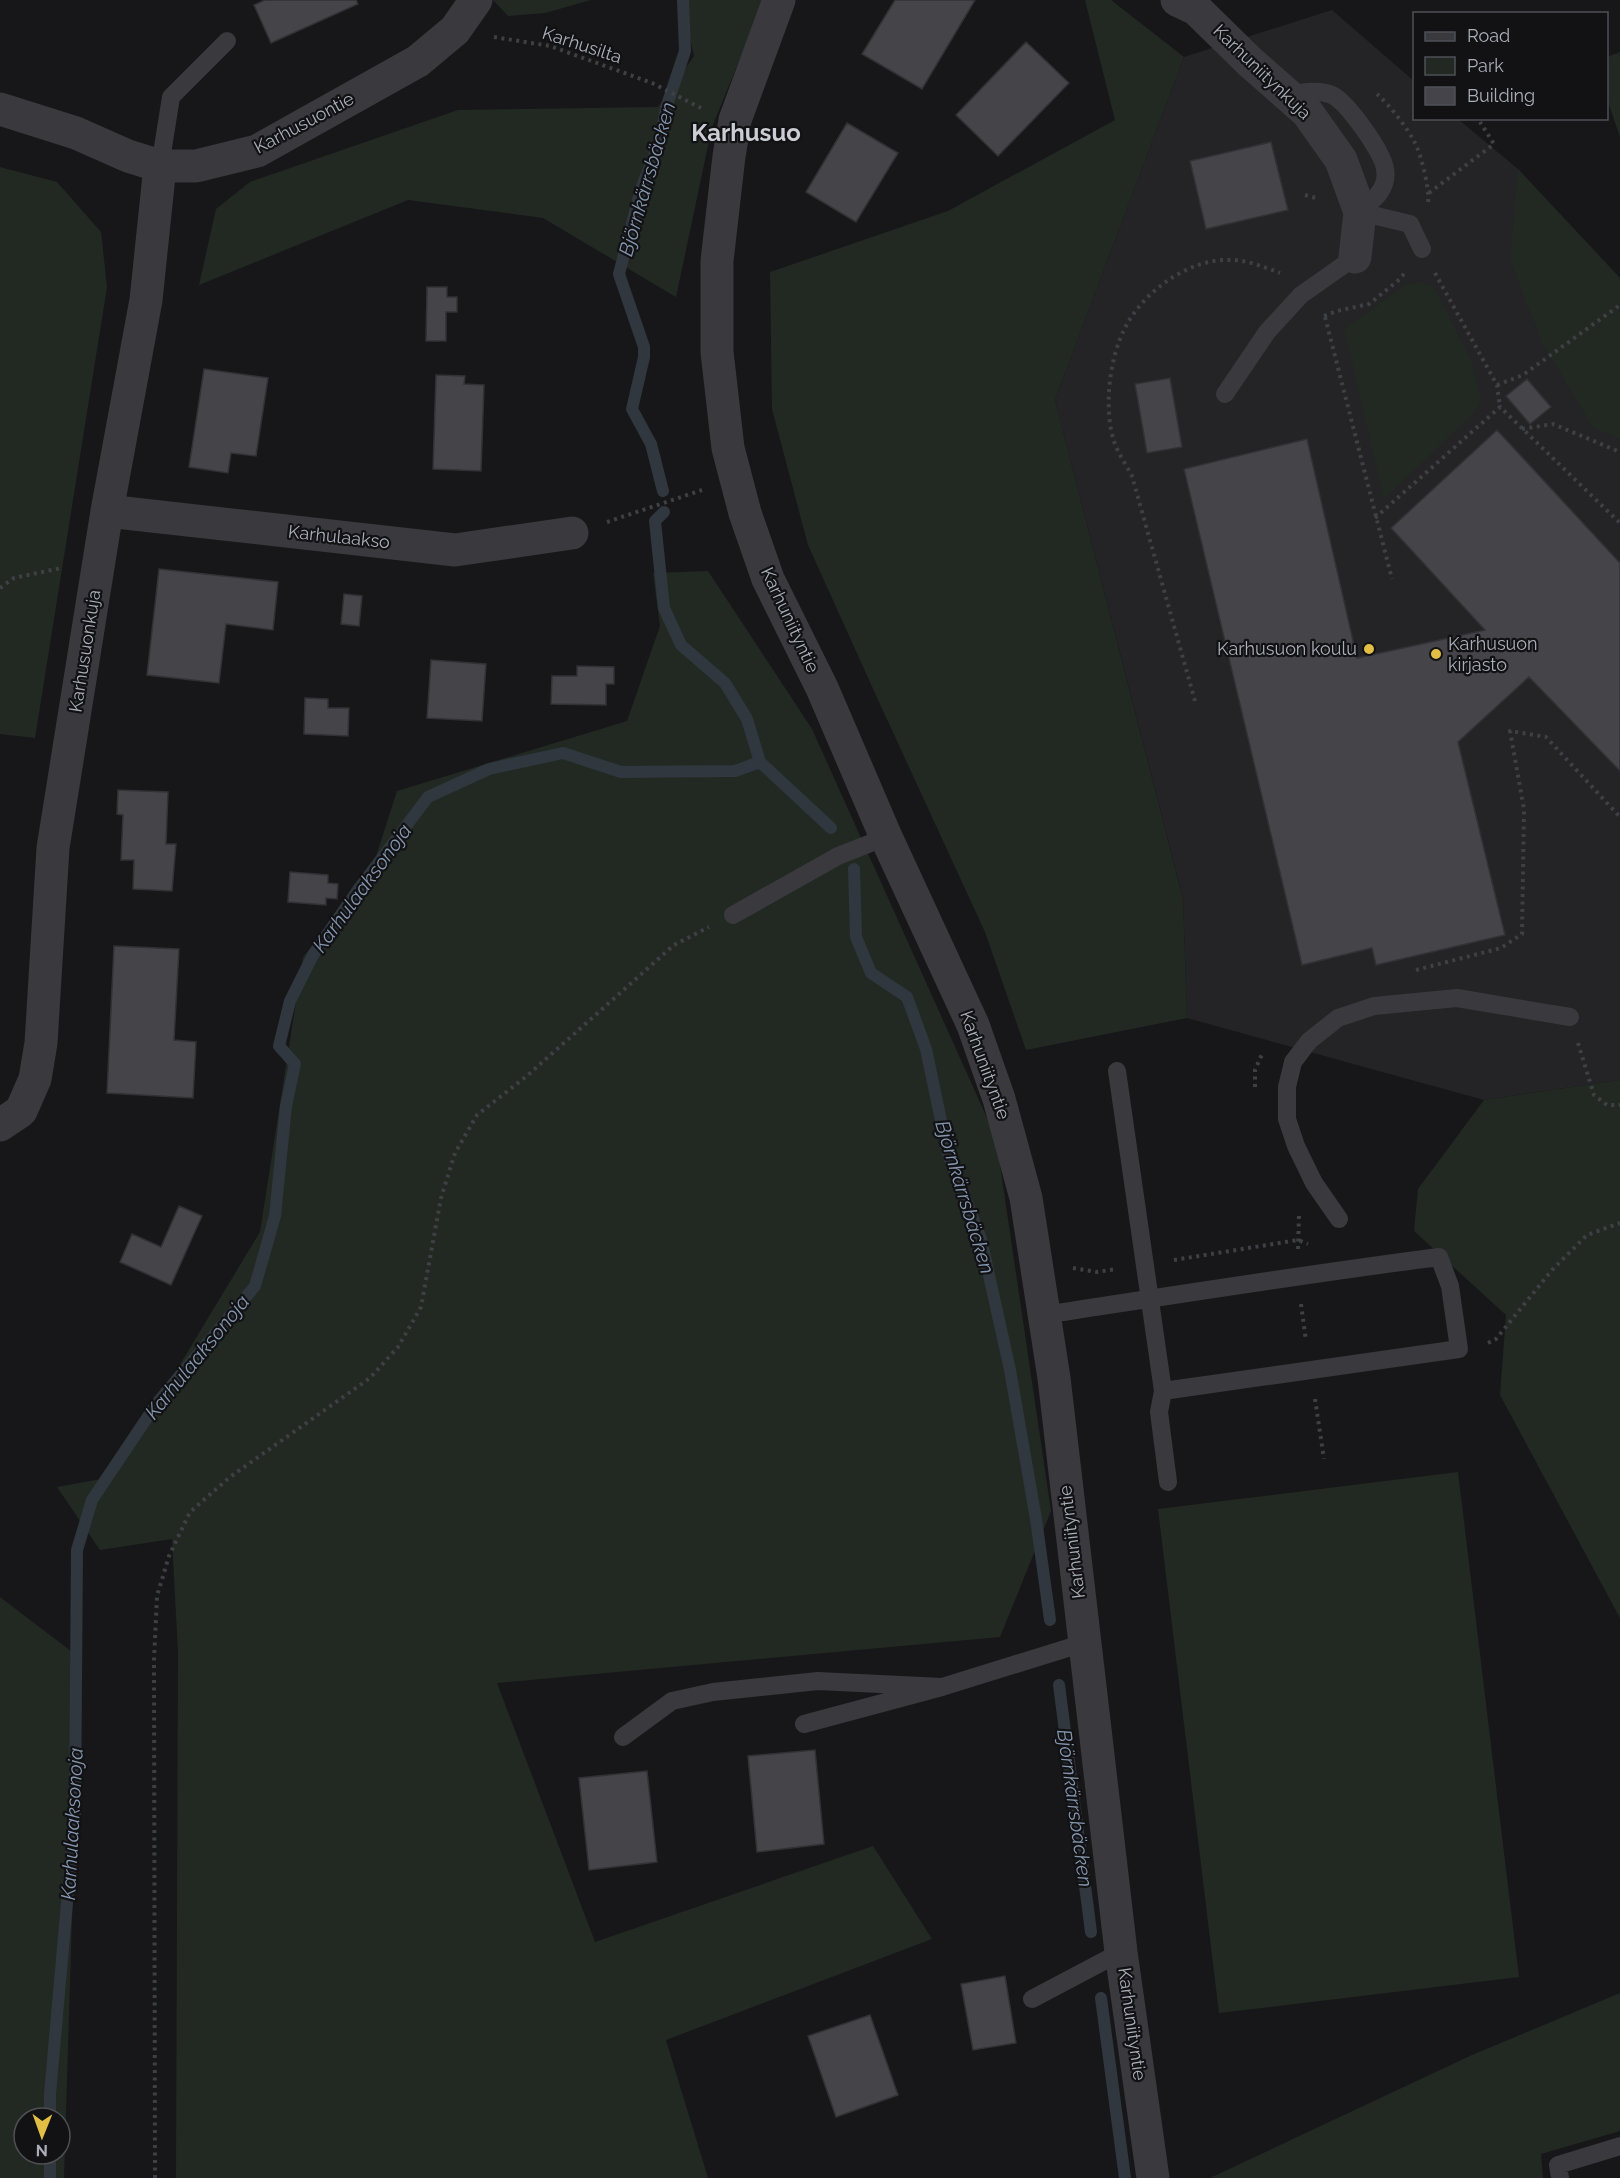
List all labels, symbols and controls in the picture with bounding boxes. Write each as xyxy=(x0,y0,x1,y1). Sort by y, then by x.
legend xyxy=(1413,12,1608,120)
street label: Karhuniitynkuja xyxy=(1209,20,1316,124)
street label: Karhusilta xyxy=(540,22,625,67)
text: Road xyxy=(1467,25,1510,46)
text: Park xyxy=(1467,55,1504,76)
text: Building xyxy=(1467,85,1535,106)
street label: Karhusuontie xyxy=(250,87,358,158)
water label: Björnkärrsbäcken xyxy=(614,99,680,259)
district label: Karhusuo xyxy=(691,118,801,147)
street label: Karhulaakso xyxy=(287,521,391,552)
street label: Karhuniityntie xyxy=(757,564,824,676)
street label: Karhusuonkuja xyxy=(64,588,105,714)
place label: Karhusuon kirjasto xyxy=(1448,633,1537,675)
place label: Karhusuon koulu xyxy=(1217,638,1357,659)
marker: Karhusuon koulu xyxy=(1362,642,1376,656)
marker: Karhusuon kirjasto xyxy=(1429,647,1443,661)
water label: Karhulaaksonoja xyxy=(307,819,417,957)
street label: Karhuniityntie xyxy=(956,1008,1015,1122)
water label: Björnkärrsbäcken xyxy=(930,1117,1000,1277)
water label: Karhulaaksonoja xyxy=(140,1290,254,1424)
street label: Karhuniityntie xyxy=(1054,1484,1089,1600)
water label: Björnkärrsbäcken xyxy=(1052,1728,1098,1888)
water label: Karhulaaksonoja xyxy=(56,1747,88,1901)
street label: Karhuniityntie xyxy=(1114,1966,1151,2082)
north arrow xyxy=(12,2106,72,2166)
text: N xyxy=(35,2141,48,2160)

